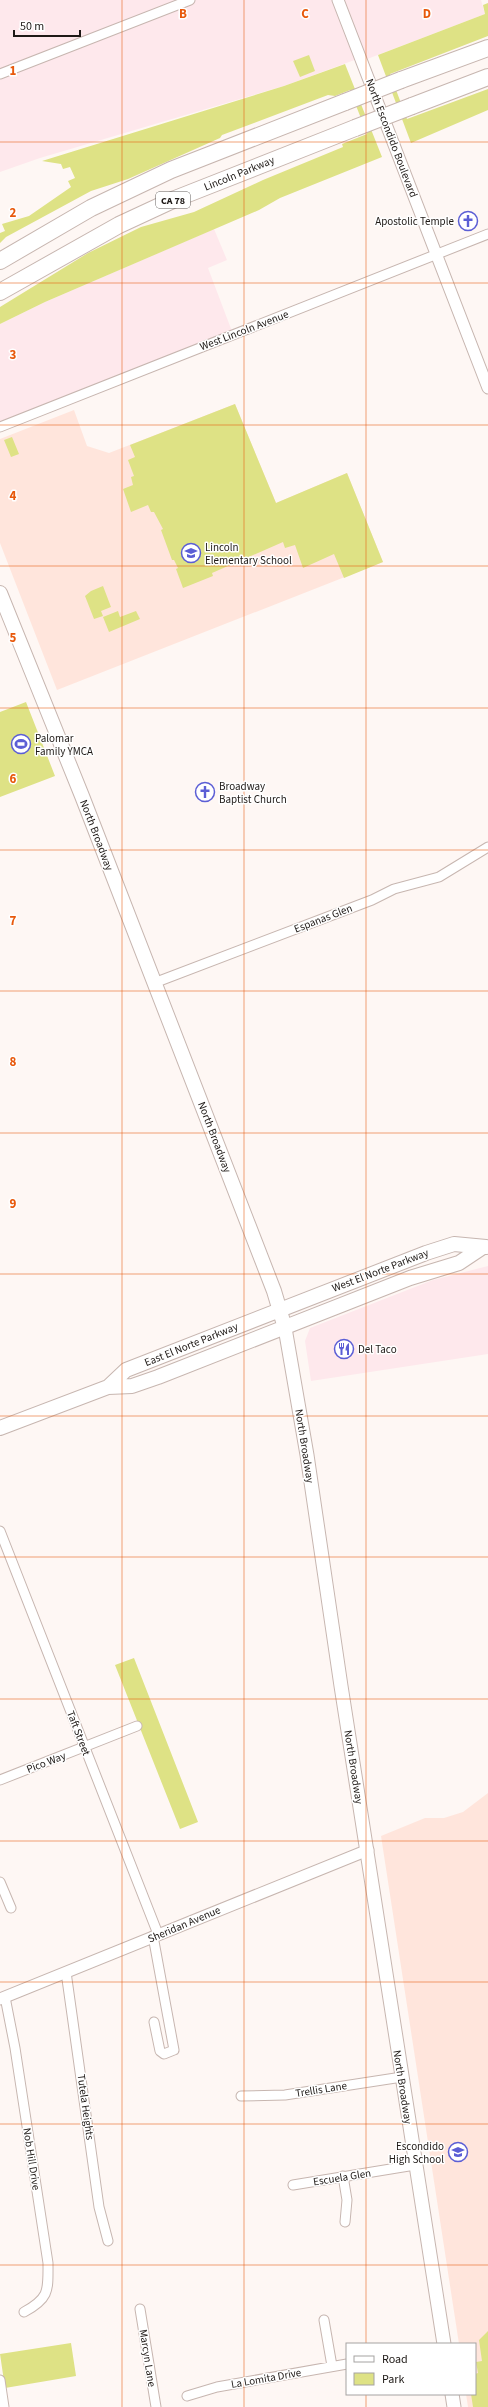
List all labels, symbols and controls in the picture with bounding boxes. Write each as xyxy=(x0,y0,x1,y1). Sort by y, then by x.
text: B xyxy=(179,5,187,23)
text: C xyxy=(301,5,309,23)
text: D xyxy=(423,5,431,23)
scale bar xyxy=(14,12,80,38)
text: 50 m xyxy=(20,18,44,35)
text: 1 xyxy=(10,62,17,80)
street label: North Escondido Boulevard xyxy=(362,77,421,200)
street label: Lincoln Parkway xyxy=(202,152,277,194)
road number: CA 78 xyxy=(156,192,190,208)
text: 2 xyxy=(10,204,17,222)
church icon: Apostolic Temple xyxy=(457,210,479,232)
place label: Apostolic Temple xyxy=(375,214,455,229)
street label: West Lincoln Avenue xyxy=(198,306,291,354)
text: 3 xyxy=(10,346,17,364)
text: 4 xyxy=(10,487,17,505)
place label: Lincoln Elementary School xyxy=(205,540,292,568)
school or university icon: Lincoln Elementary School xyxy=(180,542,202,564)
text: 5 xyxy=(10,629,17,647)
place label: Palomar Family YMCA xyxy=(35,731,93,759)
sports icon: Palomar Family YMCA xyxy=(10,733,32,755)
text: 6 xyxy=(10,770,17,788)
place label: Broadway Baptist Church xyxy=(219,779,287,807)
church icon: Broadway Baptist Church xyxy=(194,781,216,803)
street label: North Broadway xyxy=(76,798,117,873)
street label: Espanas Glen xyxy=(292,900,355,936)
text: 7 xyxy=(10,912,17,930)
text: 8 xyxy=(10,1053,17,1071)
street label: North Broadway xyxy=(194,1100,235,1175)
text: 9 xyxy=(10,1195,17,1213)
street label: West El Norte Parkway xyxy=(330,1245,431,1296)
street label: East El Norte Parkway xyxy=(142,1319,240,1370)
restaurant icon: Del Taco xyxy=(333,1338,355,1360)
place label: Del Taco xyxy=(358,1342,397,1357)
street label: North Broadway xyxy=(291,1408,318,1484)
street label: Taft Street xyxy=(63,1709,94,1758)
street label: North Broadway xyxy=(340,1729,367,1805)
street label: Pico Way xyxy=(24,1748,68,1777)
street label: Sheridan Avenue xyxy=(146,1902,223,1947)
street label: North Broadway xyxy=(389,2049,416,2125)
street label: Tutela Heights xyxy=(73,2073,98,2141)
street label: Trellis Lane xyxy=(294,2078,348,2101)
street label: Nob Hill Drive xyxy=(19,2127,44,2192)
place label: Escondido High School xyxy=(389,2139,444,2167)
school or university icon: Escondido High School xyxy=(447,2141,469,2163)
street label: Escuela Glen xyxy=(312,2166,372,2189)
street label: Marcyn Lane xyxy=(136,2328,160,2388)
legend xyxy=(346,2343,476,2395)
text: Road xyxy=(382,2351,408,2368)
street label: La Lomita Drive xyxy=(230,2365,303,2392)
text: Park xyxy=(382,2371,404,2388)

